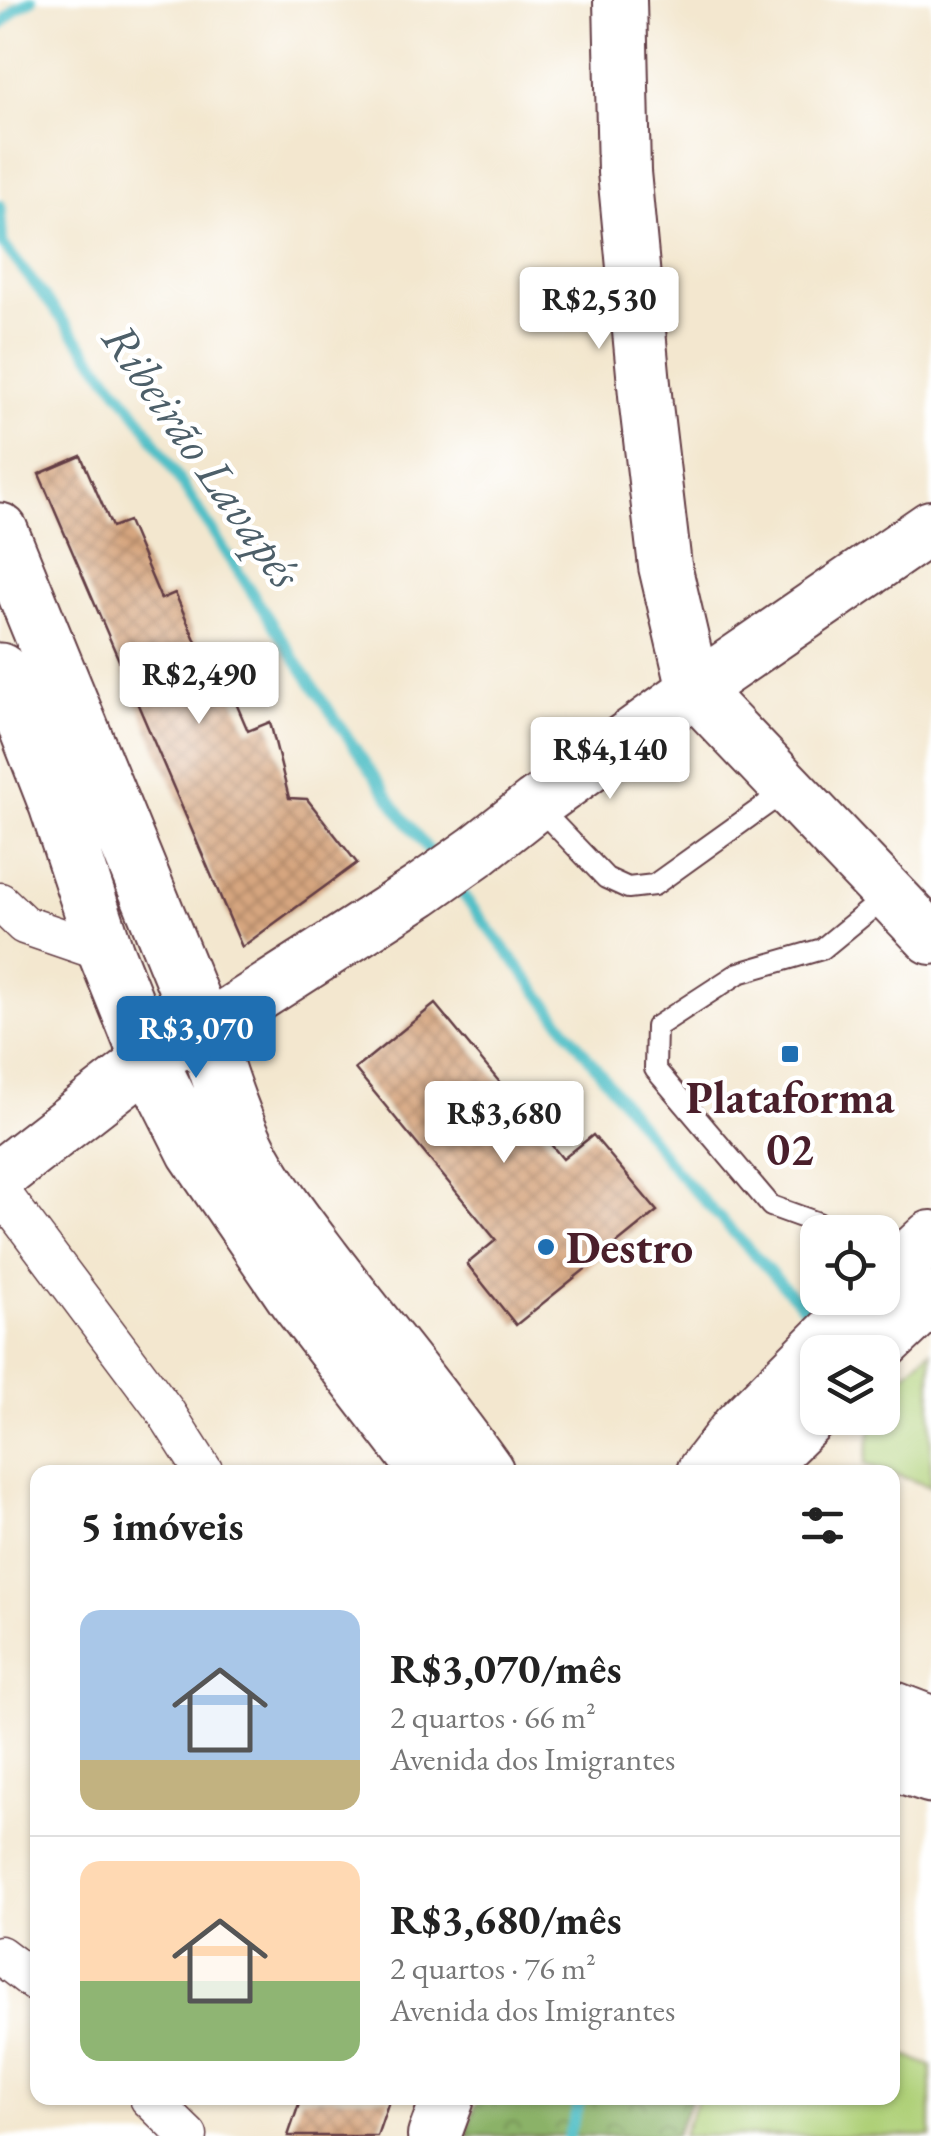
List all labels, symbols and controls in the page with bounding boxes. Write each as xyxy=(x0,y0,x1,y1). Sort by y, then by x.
pin: R$2,530 xyxy=(507,267,691,352)
text: R$2,530 xyxy=(542,278,656,320)
water label: Ribeirão Lavapés xyxy=(89,310,318,600)
pin: R$2,490 xyxy=(107,642,291,727)
text: R$2,490 xyxy=(142,653,256,695)
pin: R$4,140 xyxy=(518,717,702,802)
text: R$4,140 xyxy=(553,728,667,770)
pin: R$3,070 xyxy=(104,996,288,1081)
text: R$3,070 xyxy=(139,1007,253,1049)
marker: Plataforma 02 xyxy=(779,1043,801,1065)
place label: Plataforma 02 xyxy=(686,1068,895,1178)
pin: R$3,680 xyxy=(412,1081,596,1166)
text: R$3,680 xyxy=(447,1092,561,1134)
map controls xyxy=(800,1215,900,1435)
button: locate xyxy=(800,1215,900,1315)
place label: Destro xyxy=(566,1218,693,1276)
marker: Destro xyxy=(535,1236,557,1258)
button: layers xyxy=(800,1335,900,1435)
text: 5 imóveis xyxy=(80,1498,244,1553)
icon: filters xyxy=(795,1498,850,1553)
text: R$3,070/mês xyxy=(390,1641,622,1696)
icon: home xyxy=(160,1650,280,1770)
text: 2 quartos · 66 m² xyxy=(390,1696,596,1738)
text: Avenida dos Imigrantes xyxy=(390,1738,675,1780)
text: R$3,680/mês xyxy=(390,1892,622,1947)
icon: home xyxy=(160,1901,280,2021)
text: 2 quartos · 76 m² xyxy=(390,1947,596,1989)
text: Avenida dos Imigrantes xyxy=(390,1989,675,2031)

